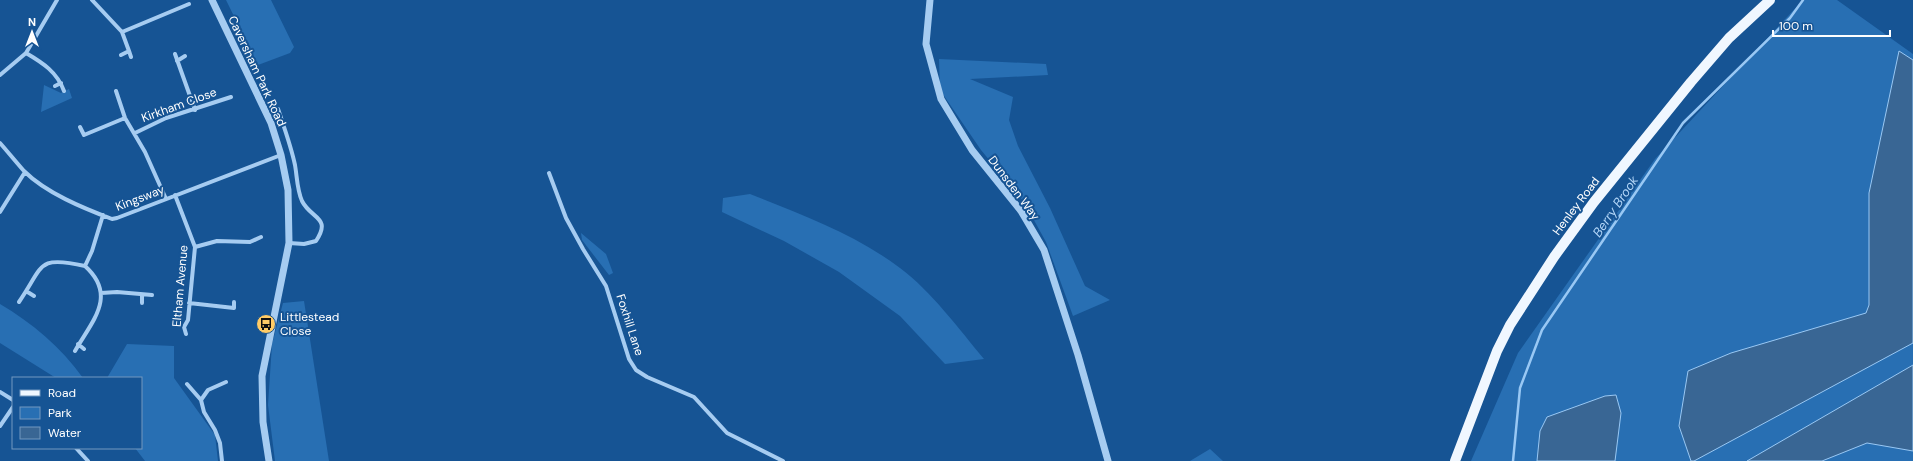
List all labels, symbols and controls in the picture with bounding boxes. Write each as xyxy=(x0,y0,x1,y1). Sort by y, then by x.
north arrow xyxy=(12,12,52,52)
scale bar xyxy=(1773,12,1890,38)
street label: Caversham Park Road xyxy=(224,13,290,129)
text: N xyxy=(28,15,36,29)
text: 100 m xyxy=(1779,18,1813,34)
street label: Kirkham Close xyxy=(139,84,219,126)
street label: Dunsden Way xyxy=(985,153,1044,224)
water label: Berry Brook xyxy=(1589,172,1642,240)
street label: Henley Road xyxy=(1549,174,1603,238)
street label: Kingsway xyxy=(113,181,167,215)
street label: Eltham Avenue xyxy=(168,244,192,328)
street label: Foxhill Lane xyxy=(613,292,648,358)
place label: Littlestead Close xyxy=(280,309,339,339)
bus stop icon: Littlestead Close xyxy=(255,313,277,335)
legend xyxy=(12,377,142,449)
text: Road xyxy=(48,385,76,401)
text: Park xyxy=(48,405,72,421)
text: Water xyxy=(48,425,82,441)

